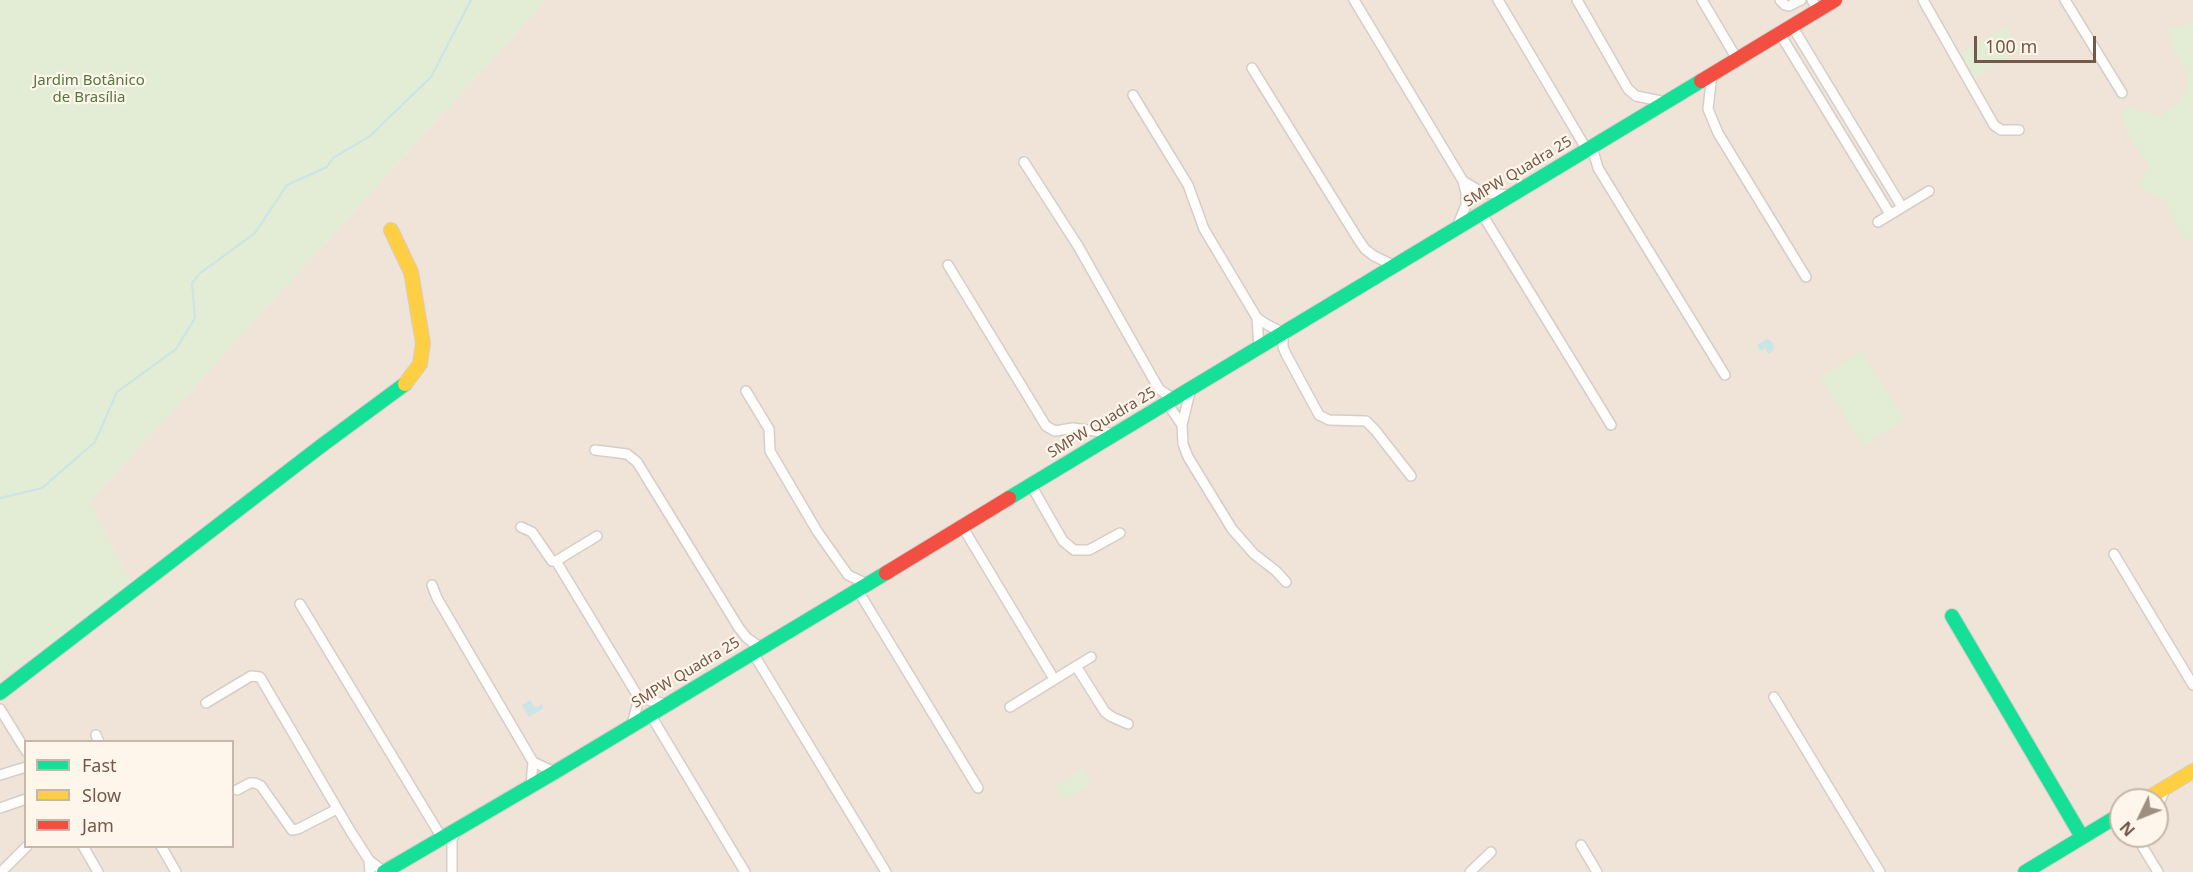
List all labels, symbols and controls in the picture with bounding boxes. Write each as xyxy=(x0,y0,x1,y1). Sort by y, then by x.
scale bar xyxy=(1977,24,2098,62)
text: 100 m xyxy=(1985,34,2037,58)
park label: Jardim Botânico de Brasília xyxy=(33,72,145,107)
street label: SMPW Quadra 25 xyxy=(1461,133,1575,211)
street label: SMPW Quadra 25 xyxy=(1045,384,1159,462)
street label: SMPW Quadra 25 xyxy=(629,634,743,712)
legend xyxy=(24,740,234,848)
text: Fast xyxy=(82,753,117,777)
text: Slow xyxy=(82,783,121,807)
north arrow xyxy=(2109,788,2169,848)
text: Jam xyxy=(82,813,114,837)
text: N xyxy=(2115,817,2140,841)

